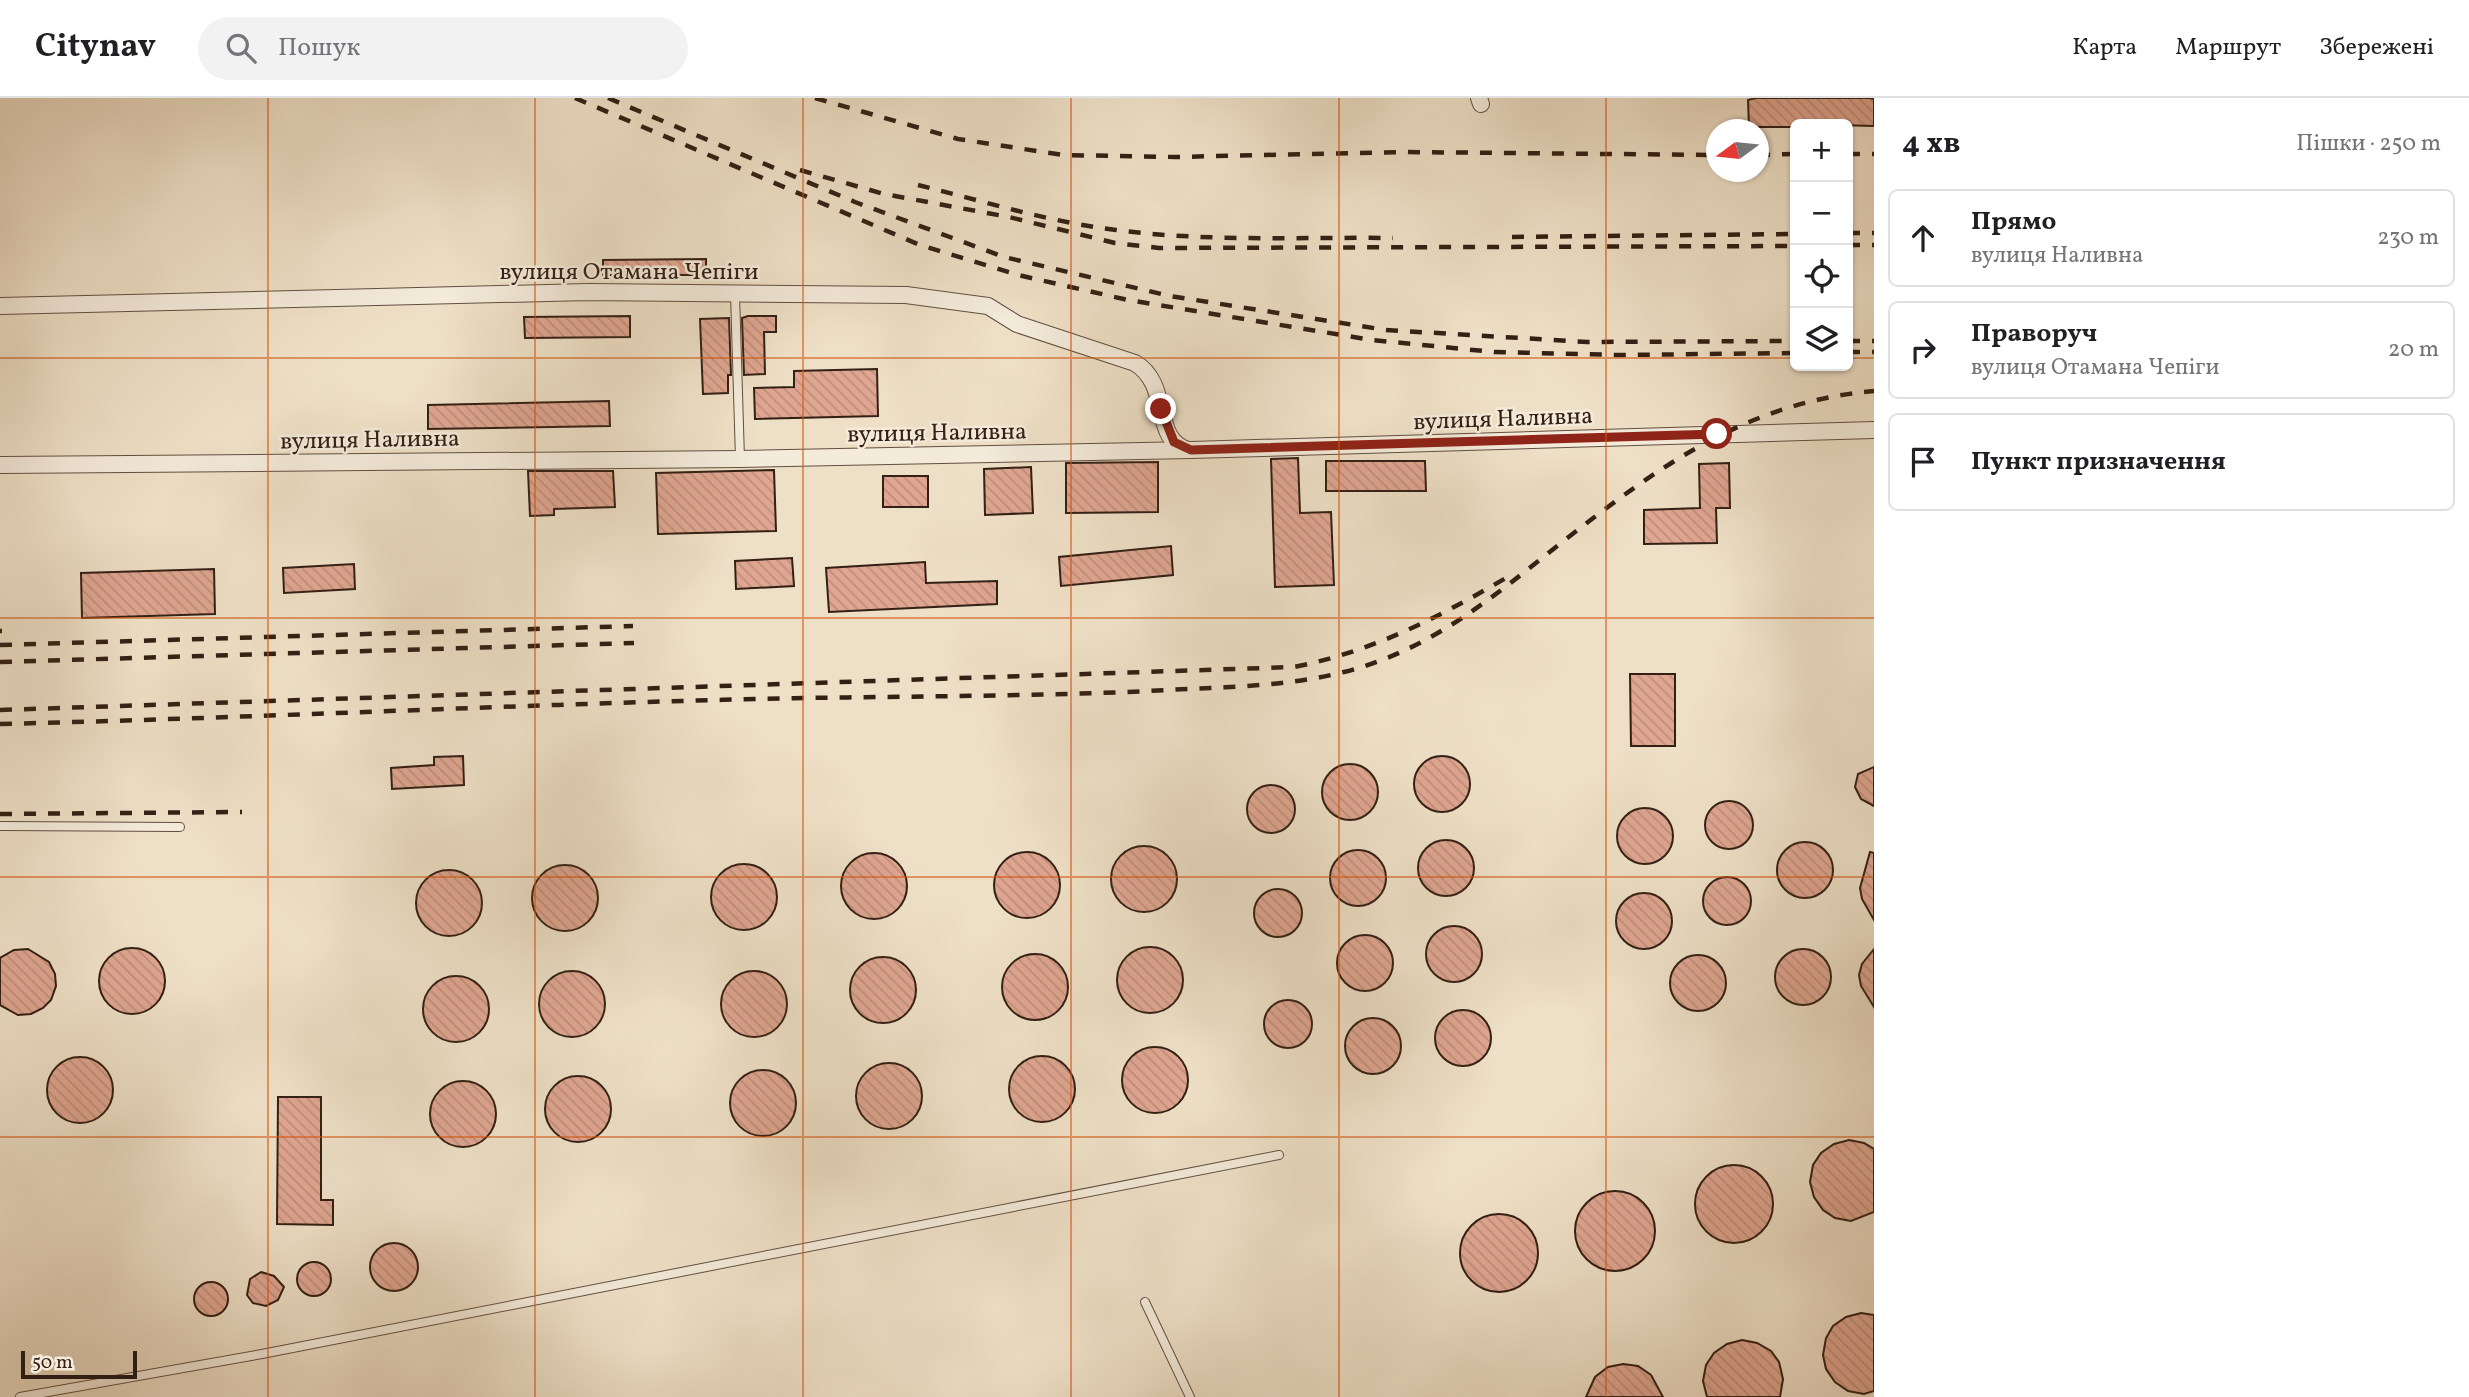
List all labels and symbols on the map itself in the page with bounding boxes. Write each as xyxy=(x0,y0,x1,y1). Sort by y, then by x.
north arrow xyxy=(1706,119,1769,182)
street label: вулиця Отамана Чепіги xyxy=(499,256,759,290)
route end xyxy=(1145,393,1176,424)
street label: вулиця Наливна xyxy=(1413,400,1594,440)
street label: вулиця Наливна xyxy=(847,415,1027,453)
route start xyxy=(1701,418,1732,449)
street label: вулиця Наливна xyxy=(280,422,460,460)
scale bar xyxy=(21,1348,136,1380)

